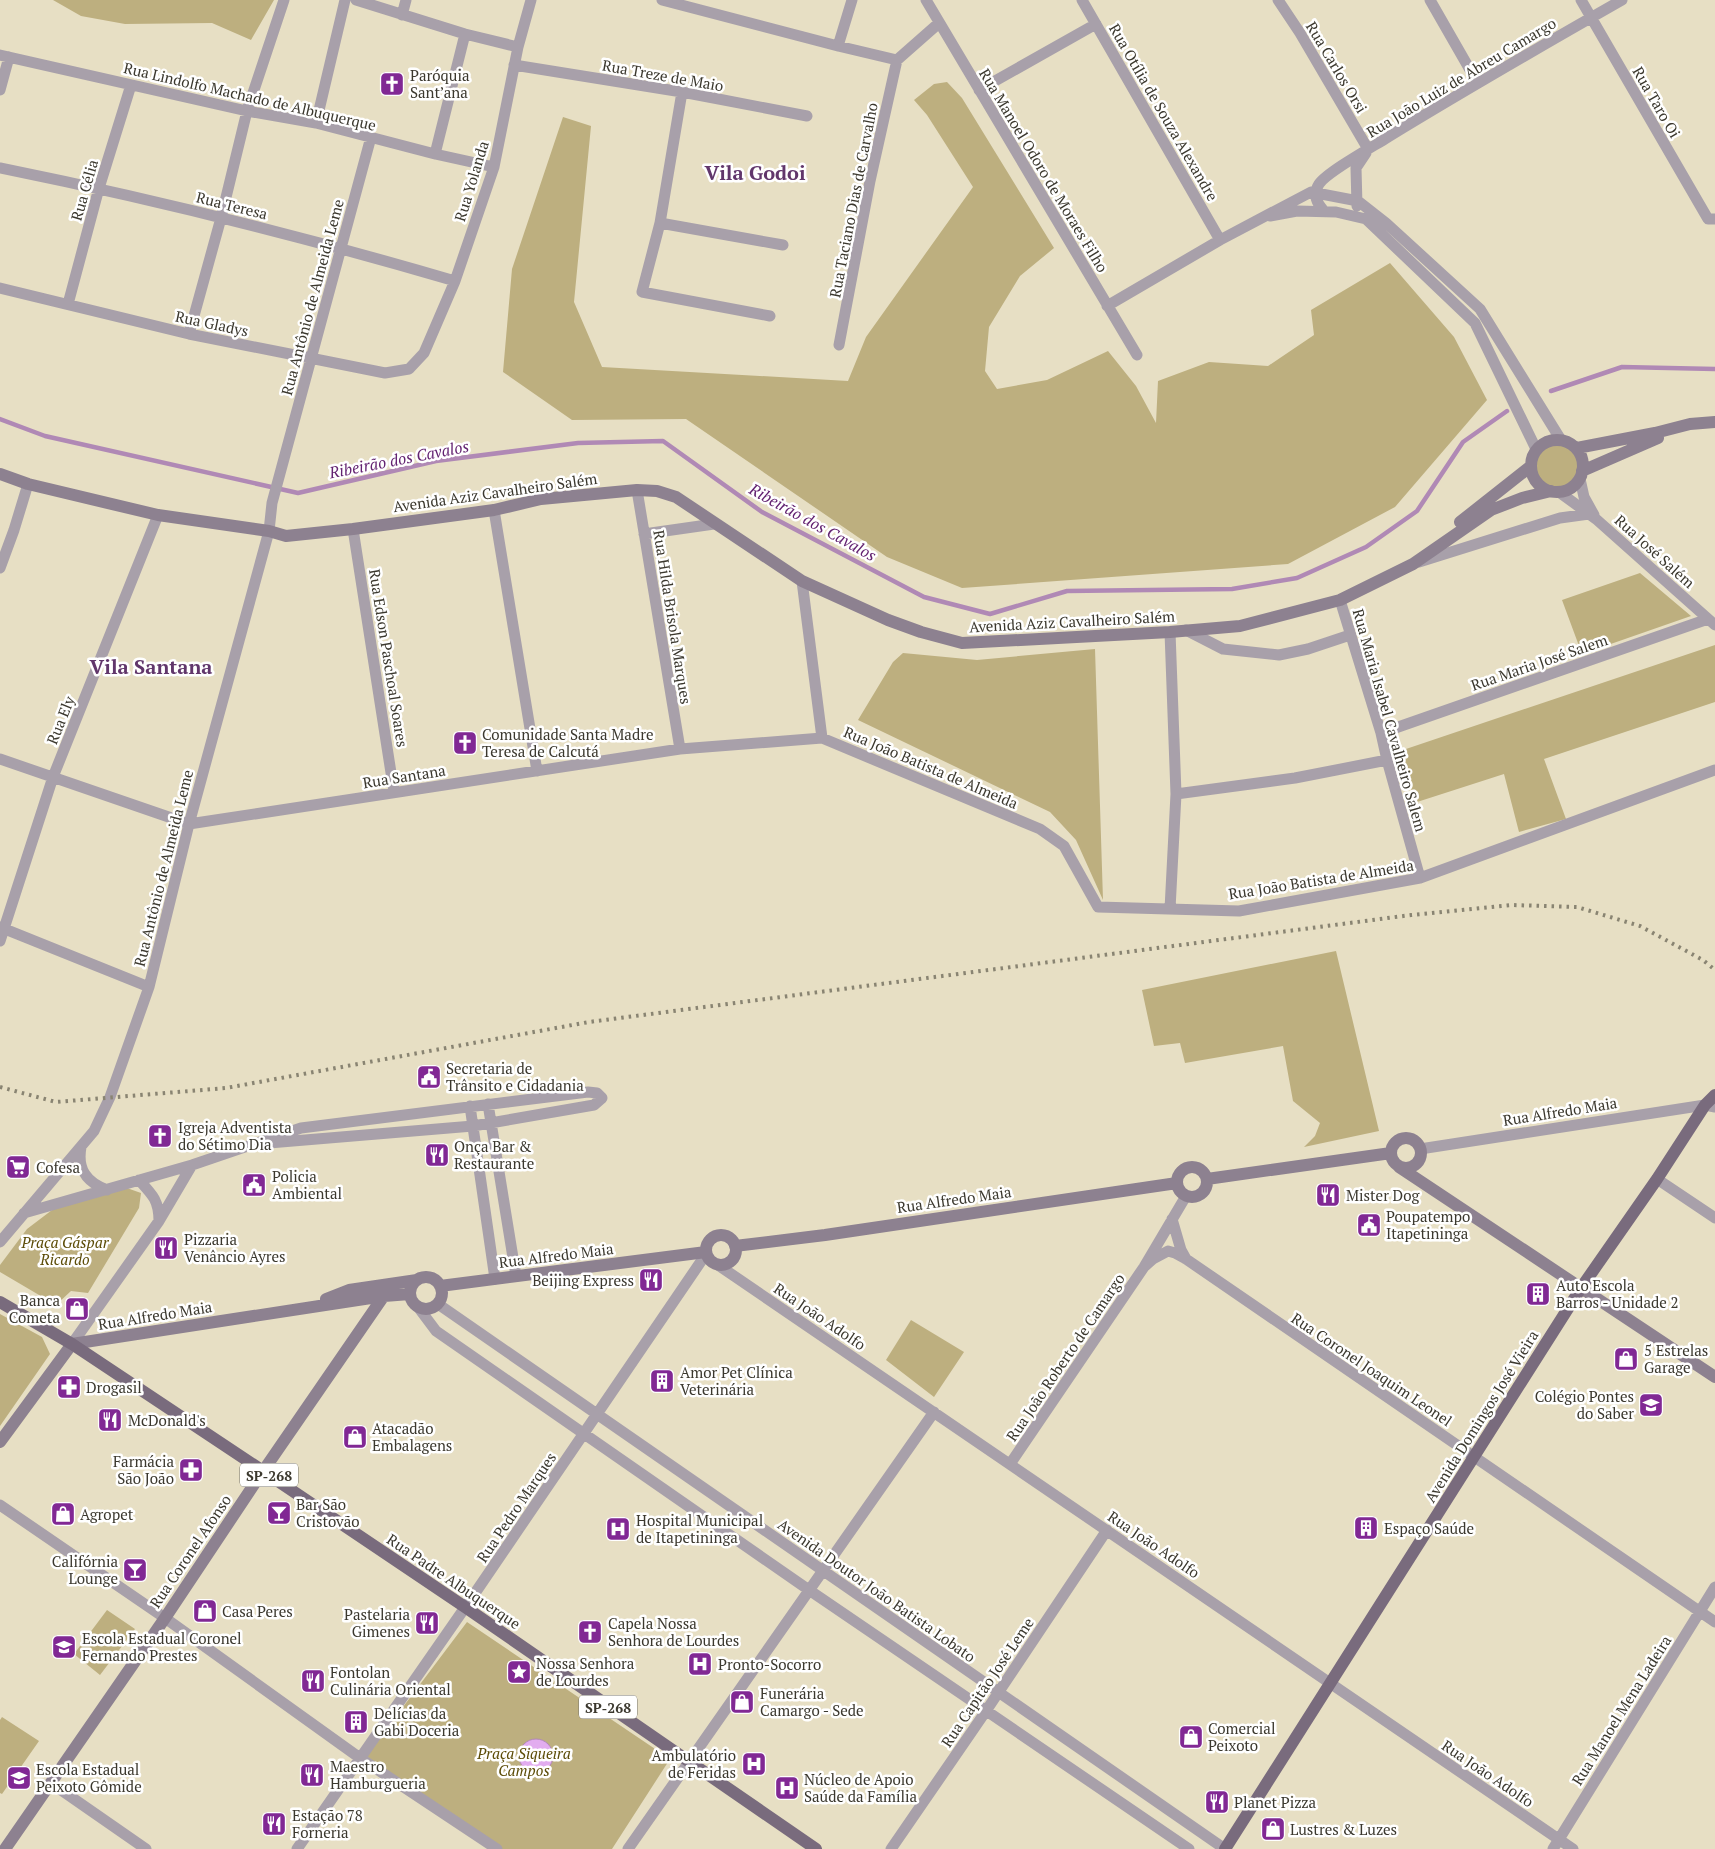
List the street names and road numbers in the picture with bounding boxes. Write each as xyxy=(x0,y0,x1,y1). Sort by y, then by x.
street label: Rua João Luiz de Abreu Camargo xyxy=(1363,12,1559,142)
street label: Rua Carlos Orsi xyxy=(1302,18,1372,116)
street label: Rua Otília de Souza Alexandre xyxy=(1105,20,1223,204)
street label: Rua Treze de Maio xyxy=(601,55,725,95)
street label: Rua Lindolfo Machado de Albuquerque xyxy=(122,57,378,135)
street label: Rua Taro Oi xyxy=(1629,63,1685,141)
street label: Rua Manoel Odoro de Moraes Filho xyxy=(975,64,1113,276)
street label: Rua Taciano Dias de Carvalho xyxy=(824,101,882,299)
street label: Rua Yolanda xyxy=(449,138,493,224)
street label: Rua Célia xyxy=(66,157,102,223)
street label: Rua Teresa xyxy=(194,187,270,224)
street label: Rua Antônio de Almeida Leme xyxy=(276,197,348,397)
street label: Rua Gladys xyxy=(174,306,250,340)
street label: Avenida Aziz Cavalheiro Salém xyxy=(392,468,598,516)
street label: Rua José Salém xyxy=(1611,510,1699,592)
street label: Rua Hilda Brisola Marques xyxy=(649,528,697,706)
street label: Rua Edson Paschoal Soares xyxy=(365,567,413,749)
street label: Avenida Aziz Cavalheiro Salém xyxy=(969,606,1175,636)
street label: Rua Maria Isabel Cavalheiro Salem xyxy=(1349,606,1431,834)
street label: Rua Maria José Salem xyxy=(1468,629,1610,695)
street label: Rua Ely xyxy=(41,693,79,747)
street label: Rua João Batista de Almeida xyxy=(841,721,1022,813)
street label: Rua Santana xyxy=(361,760,447,792)
street label: Rua Antônio de Almeida Leme xyxy=(129,767,197,969)
street label: Rua João Batista de Almeida xyxy=(1227,854,1416,904)
street label: Rua Alfredo Maia xyxy=(1502,1092,1619,1130)
street label: Rua Alfredo Maia xyxy=(896,1181,1013,1217)
street label: Rua Alfredo Maia xyxy=(498,1238,615,1272)
street label: Rua João Roberto de Camargo xyxy=(1001,1269,1129,1445)
street label: Rua João Adolfo xyxy=(770,1278,870,1354)
street label: Rua Alfredo Maia xyxy=(97,1296,214,1334)
street label: Rua Coronel Joaquim Leonel xyxy=(1288,1308,1456,1430)
street label: Avenida Domingos José Vieira xyxy=(1420,1326,1543,1506)
street label: Rua Pedro Marques xyxy=(472,1448,560,1566)
road number: SP-268 xyxy=(240,1464,298,1486)
street label: Rua Coronel Afonso xyxy=(145,1490,235,1612)
street label: Rua João Adolfo xyxy=(1104,1506,1204,1582)
street label: Avenida Doutor João Batista Lobato xyxy=(774,1514,980,1666)
street label: Rua Padre Albuquerque xyxy=(383,1529,525,1633)
street label: Rua Capitão José Leme xyxy=(936,1613,1038,1751)
street label: Rua Manoel Mena Ladeira xyxy=(1567,1631,1676,1789)
road number: SP-268 xyxy=(579,1695,637,1718)
street label: Rua João Adolfo xyxy=(1438,1735,1538,1811)

